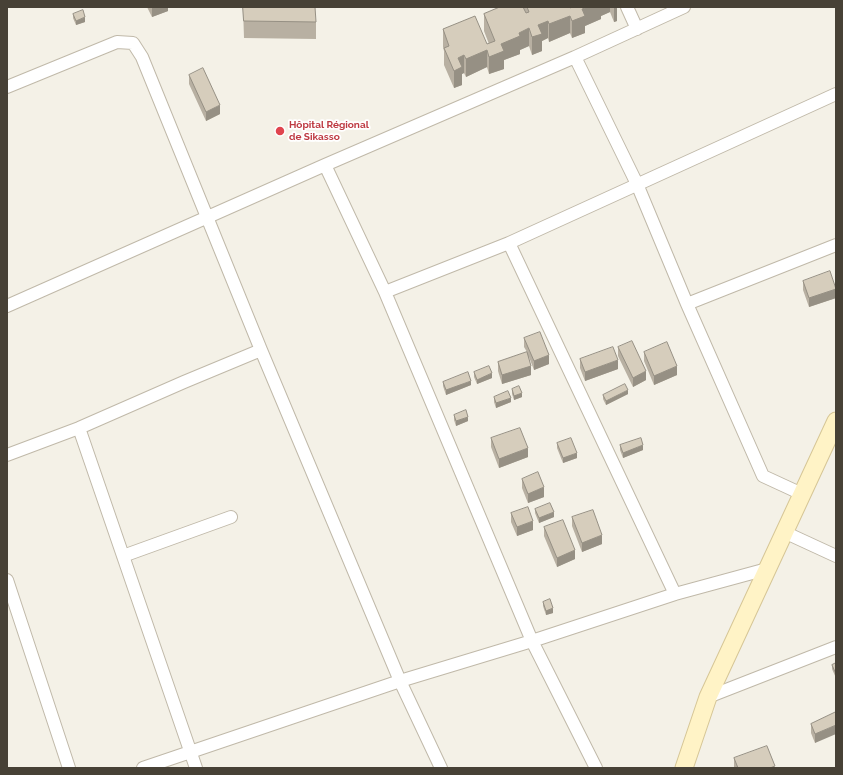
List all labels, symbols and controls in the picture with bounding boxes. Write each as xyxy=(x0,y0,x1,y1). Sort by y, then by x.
place label: Hôpital Régional de Sikasso xyxy=(289,119,369,142)
marker: Hôpital Régional de Sikasso xyxy=(274,125,286,137)

